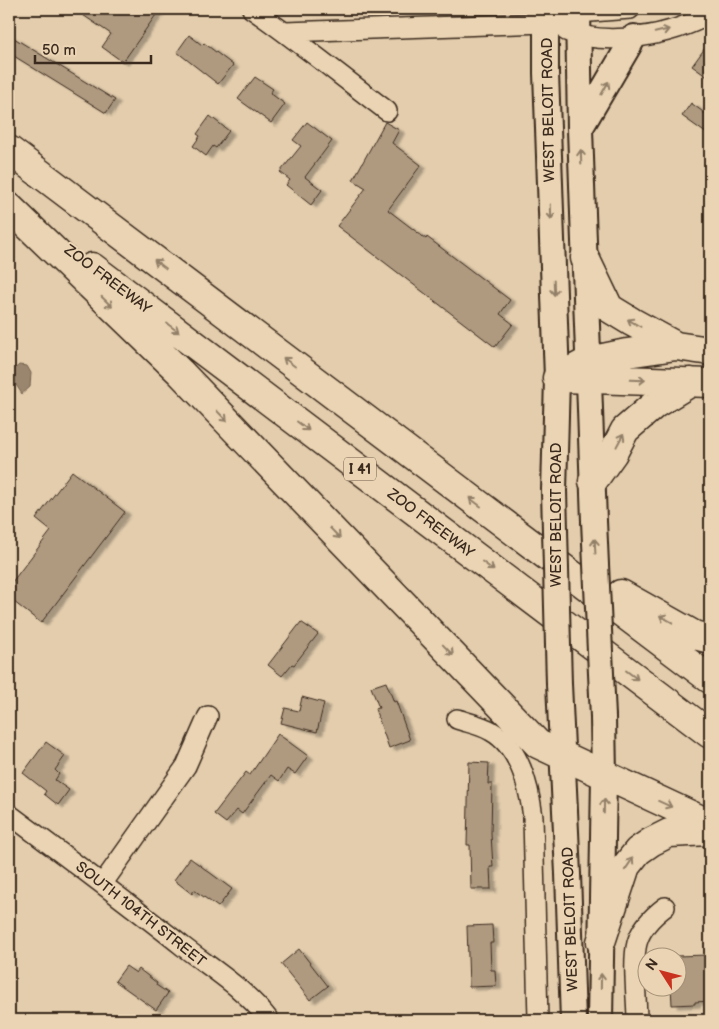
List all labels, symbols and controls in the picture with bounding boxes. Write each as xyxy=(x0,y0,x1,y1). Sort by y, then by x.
one-way arrow xyxy=(653,26,669,35)
scale bar xyxy=(35,32,151,64)
street label: WEST BELOIT ROAD xyxy=(538,37,559,182)
text: 50 m xyxy=(42,41,76,60)
one-way arrow xyxy=(600,80,610,95)
one-way arrow xyxy=(576,149,586,166)
one-way arrow xyxy=(546,203,556,219)
street label: ZOO FREEWAY xyxy=(60,240,155,318)
one-way arrow xyxy=(153,259,167,269)
one-way arrow xyxy=(549,279,558,295)
one-way arrow xyxy=(101,296,113,308)
one-way arrow xyxy=(627,317,641,327)
one-way arrow xyxy=(166,323,179,334)
one-way arrow xyxy=(282,357,296,367)
one-way arrow xyxy=(630,375,646,385)
one-way arrow xyxy=(216,410,228,423)
one-way arrow xyxy=(296,421,309,432)
one-way arrow xyxy=(615,433,625,448)
street label: WEST BELOIT ROAD xyxy=(547,443,566,587)
road number: I 41 xyxy=(344,458,376,480)
street label: ZOO FREEWAY xyxy=(383,484,478,562)
one-way arrow xyxy=(468,497,482,507)
one-way arrow xyxy=(329,527,341,540)
one-way arrow xyxy=(591,538,600,554)
one-way arrow xyxy=(481,561,494,572)
one-way arrow xyxy=(660,614,674,624)
one-way arrow xyxy=(442,644,454,657)
one-way arrow xyxy=(625,670,639,680)
one-way arrow xyxy=(599,798,609,814)
one-way arrow xyxy=(657,799,672,809)
street label: WEST BELOIT ROAD xyxy=(558,846,583,992)
one-way arrow xyxy=(624,857,634,871)
street label: SOUTH 104TH STREET xyxy=(72,858,210,971)
north arrow xyxy=(636,946,686,996)
text: N xyxy=(642,955,662,974)
one-way arrow xyxy=(596,974,606,990)

